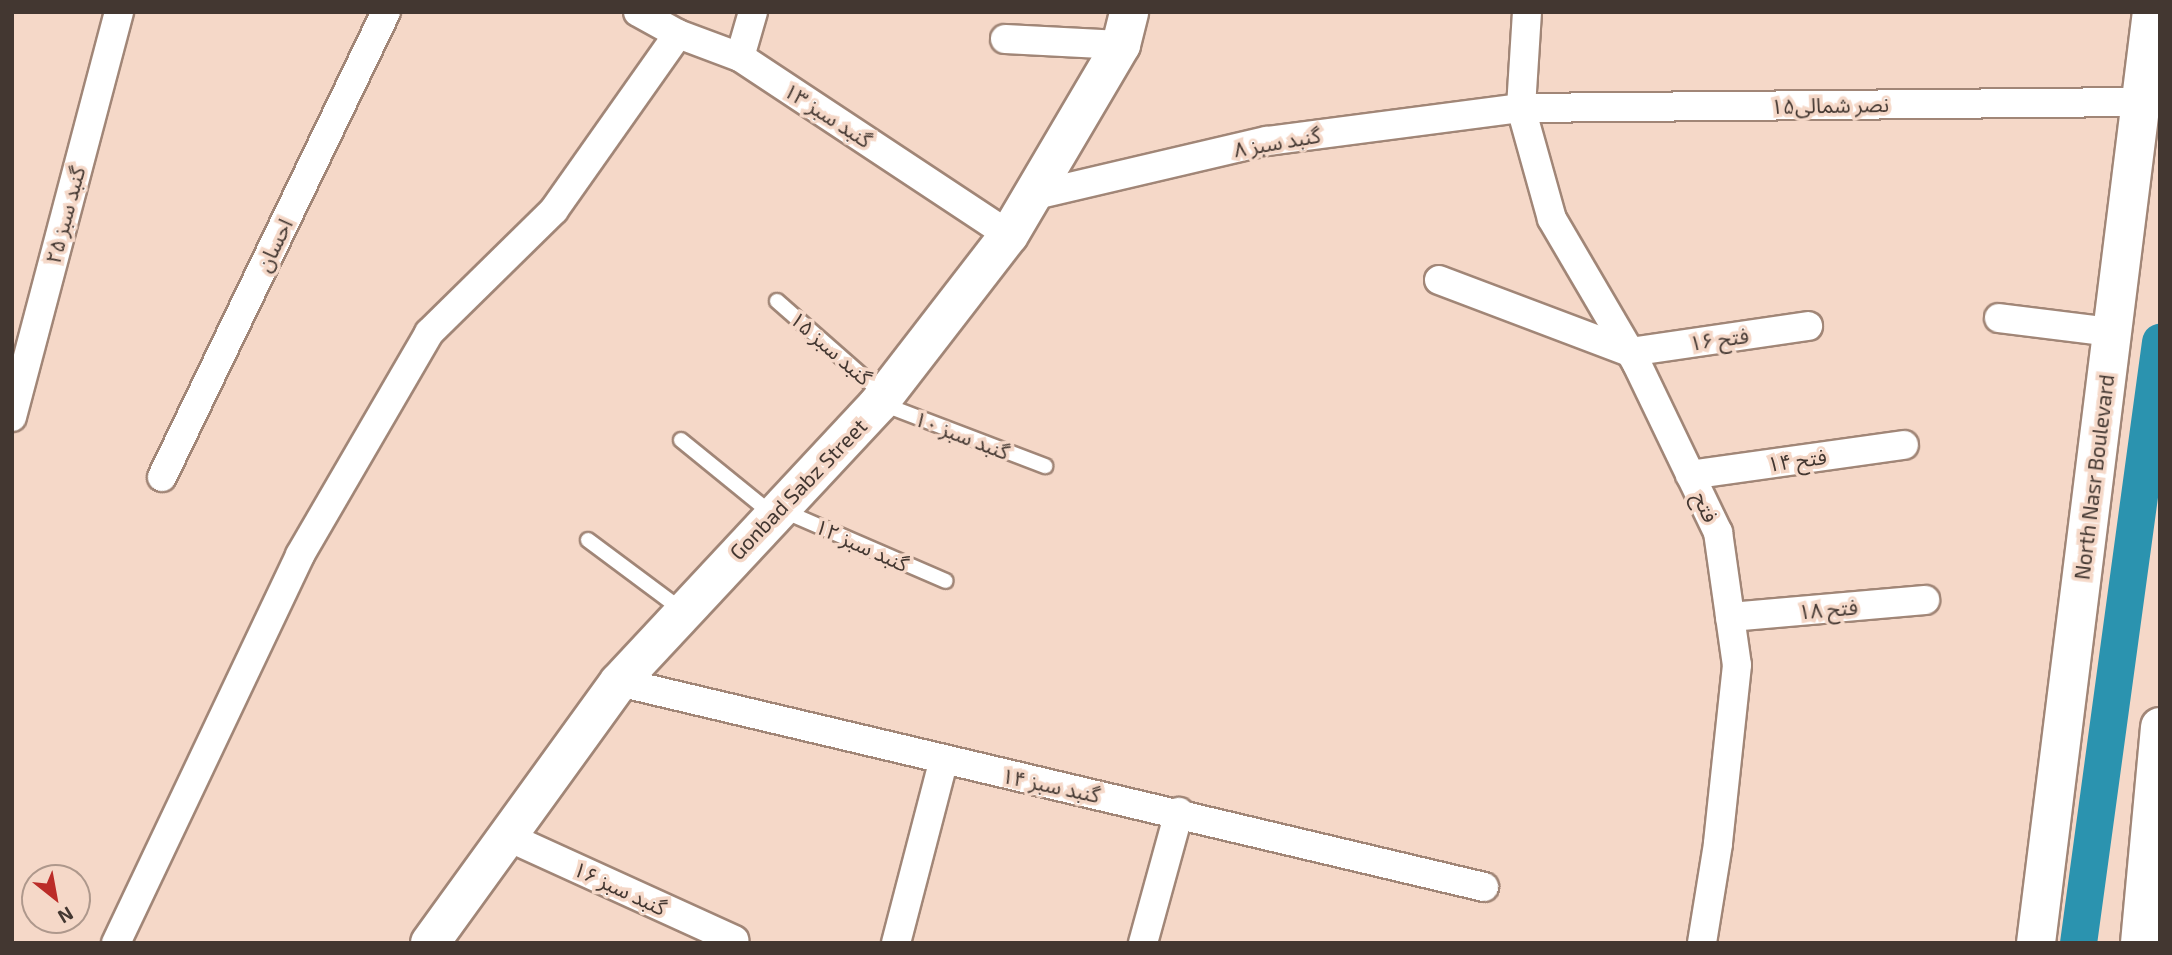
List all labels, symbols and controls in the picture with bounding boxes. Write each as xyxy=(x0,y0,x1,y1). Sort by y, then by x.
street label: گنبد سبز ۱۳ xyxy=(779,77,877,153)
street label: نصر شمالی۱۵ xyxy=(1771,91,1889,119)
street label: گنبد سبز ۸ xyxy=(1232,122,1322,162)
street label: گنبد سبز ۲۵ xyxy=(40,164,90,266)
street label: احسان xyxy=(250,214,298,276)
street label: گنبد سبز ۱۵ xyxy=(785,306,877,390)
street label: فتح ۱۶ xyxy=(1688,322,1750,356)
street label: North Nasr Boulevard xyxy=(2069,373,2119,581)
street label: گنبد سبز ۱۰ xyxy=(911,405,1013,465)
street label: Gonbad Sabz Street xyxy=(724,413,872,565)
street label: فتح ۱۴ xyxy=(1766,443,1828,477)
street label: فتح xyxy=(1688,488,1724,526)
street label: گنبد سبز ۱۲ xyxy=(811,513,913,577)
street label: فتح ۱۸ xyxy=(1797,594,1859,624)
street label: گنبد سبز ۱۴ xyxy=(1000,762,1102,808)
street label: گنبد سبز ۱۶ xyxy=(570,856,670,920)
north arrow xyxy=(21,864,91,934)
text: N xyxy=(54,902,78,929)

